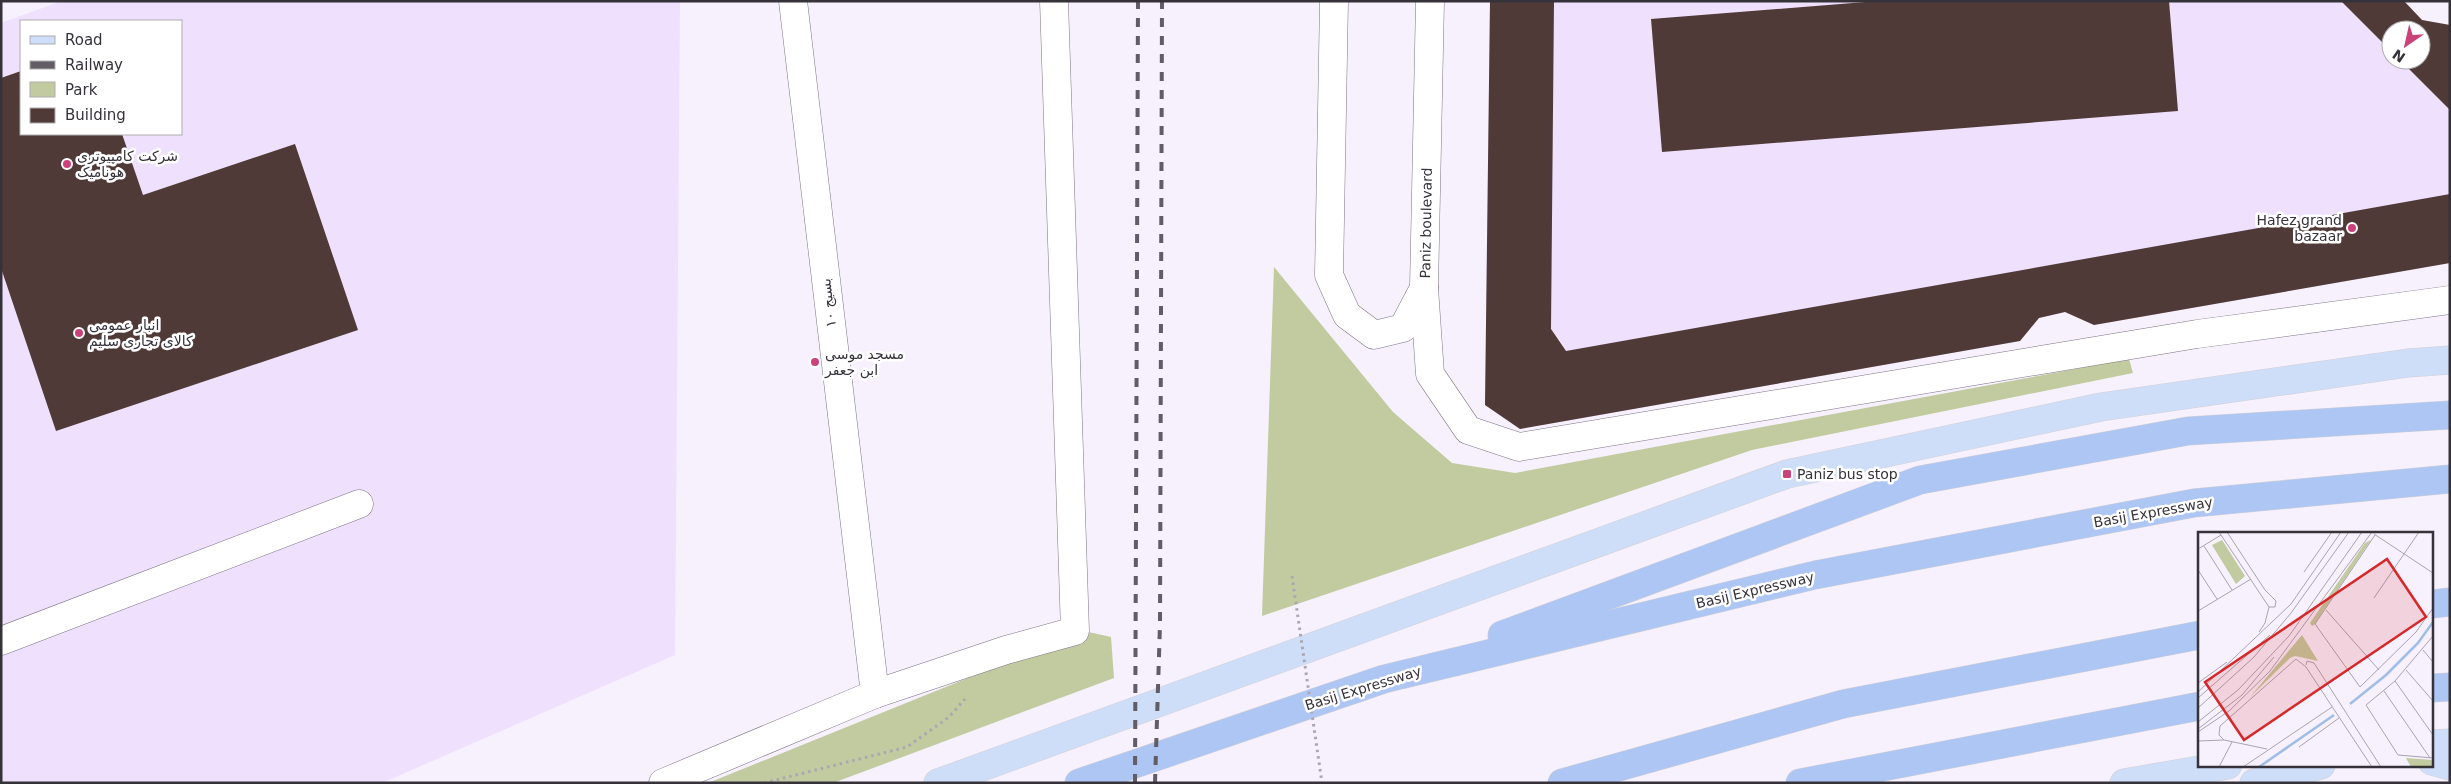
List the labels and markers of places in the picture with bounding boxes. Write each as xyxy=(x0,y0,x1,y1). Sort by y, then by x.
place label: شرکت کامپیوتری هونامیک xyxy=(77,148,178,181)
marker: شرکت کامپیوتری هونامیک xyxy=(61,158,73,170)
place label: Hafez grand bazaar xyxy=(2257,212,2342,244)
marker: Hafez grand bazaar xyxy=(2346,222,2358,234)
place label: انبار عمومی کالای تجاری سلیم xyxy=(89,317,193,350)
marker: انبار عمومی کالای تجاری سلیم xyxy=(73,327,85,339)
place label: مسجد موسی ابن جعفر xyxy=(824,346,904,379)
marker: مسجد موسی ابن جعفر xyxy=(809,356,821,368)
place label: Paniz bus stop xyxy=(1797,466,1898,482)
marker: Paniz bus stop xyxy=(1781,468,1793,480)

